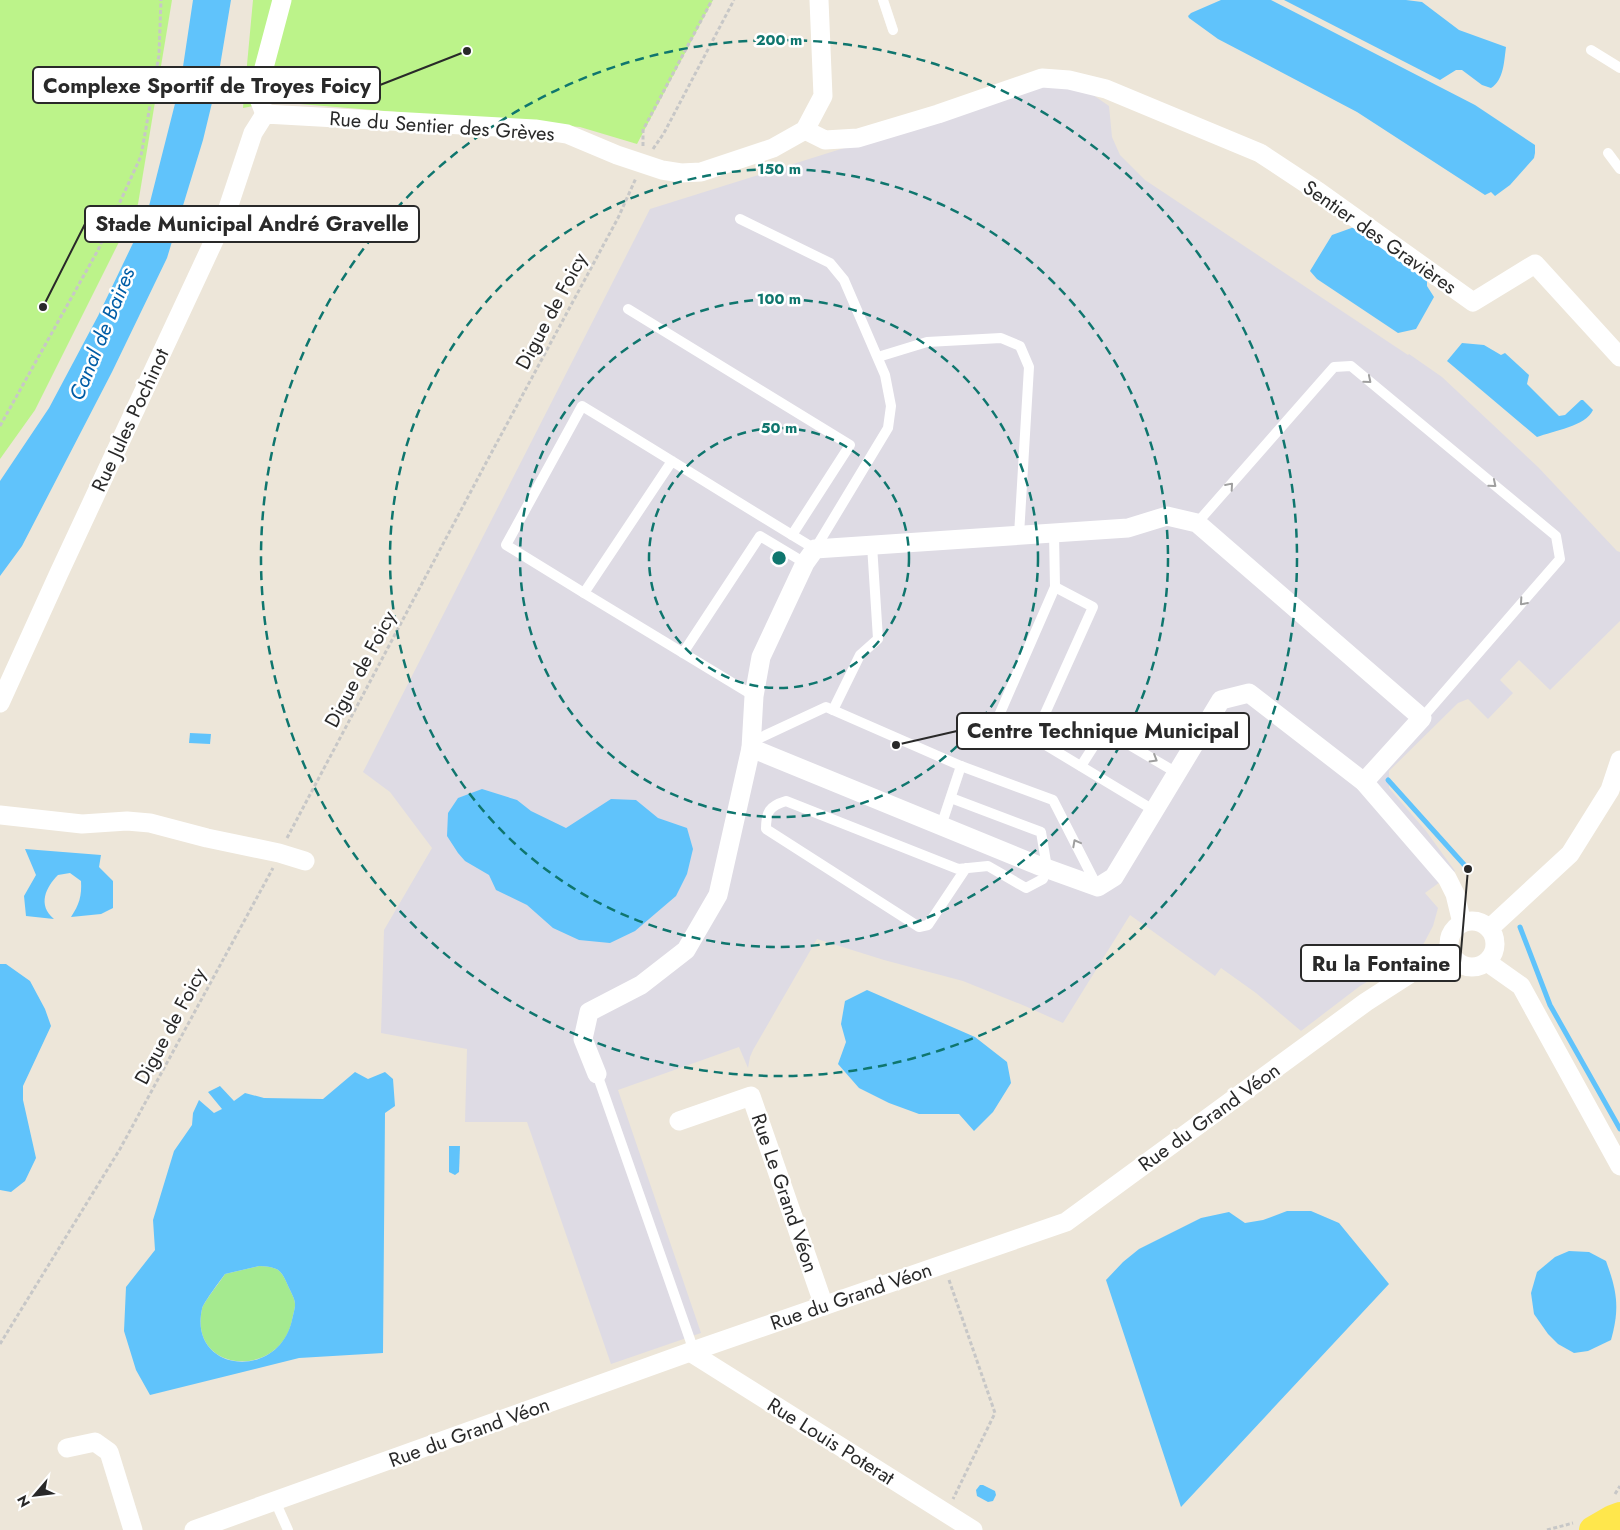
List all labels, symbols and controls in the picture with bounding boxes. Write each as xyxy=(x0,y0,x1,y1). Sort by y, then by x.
text: 200 m xyxy=(756,29,802,51)
callout: Complexe Sportif de Troyes Foicy xyxy=(33,67,380,103)
text: Complexe Sportif de Troyes Foicy xyxy=(43,71,372,101)
street label: Rue du Sentier des Grèves xyxy=(328,104,556,149)
text: 150 m xyxy=(757,158,801,180)
street label: Sentier des Gravières xyxy=(1297,173,1462,301)
callout: Stade Municipal André Gravelle xyxy=(85,206,419,242)
text: Stade Municipal André Gravelle xyxy=(95,209,409,239)
street label: Digue de Foicy xyxy=(508,247,595,375)
water label: Canal de Baires xyxy=(62,262,143,405)
text: 100 m xyxy=(757,288,801,310)
street label: Rue Jules Pochinot xyxy=(85,344,176,497)
one-way arrow xyxy=(1362,374,1371,382)
text: 50 m xyxy=(761,417,797,439)
one-way arrow xyxy=(1487,478,1496,486)
one-way arrow xyxy=(1224,483,1233,492)
centre of rings xyxy=(770,549,788,567)
one-way arrow xyxy=(1520,597,1529,606)
street label: Digue de Foicy xyxy=(317,605,404,733)
callout: Centre Technique Municipal xyxy=(957,713,1249,749)
text: Centre Technique Municipal xyxy=(967,716,1239,746)
one-way arrow xyxy=(1148,753,1157,763)
one-way arrow xyxy=(1072,839,1082,848)
callout: Ru la Fontaine xyxy=(1301,945,1460,981)
text: Ru la Fontaine xyxy=(1312,949,1450,979)
street label: Digue de Foicy xyxy=(127,962,214,1090)
street label: Rue du Grand Véon xyxy=(1132,1056,1286,1179)
street label: Rue Le Grand Véon xyxy=(744,1110,825,1277)
street label: Rue du Grand Véon xyxy=(766,1255,936,1338)
street label: Rue du Grand Véon xyxy=(385,1390,554,1475)
street label: Rue Louis Poterat xyxy=(761,1391,900,1492)
north arrow xyxy=(10,1470,60,1520)
text: N xyxy=(12,1491,35,1511)

